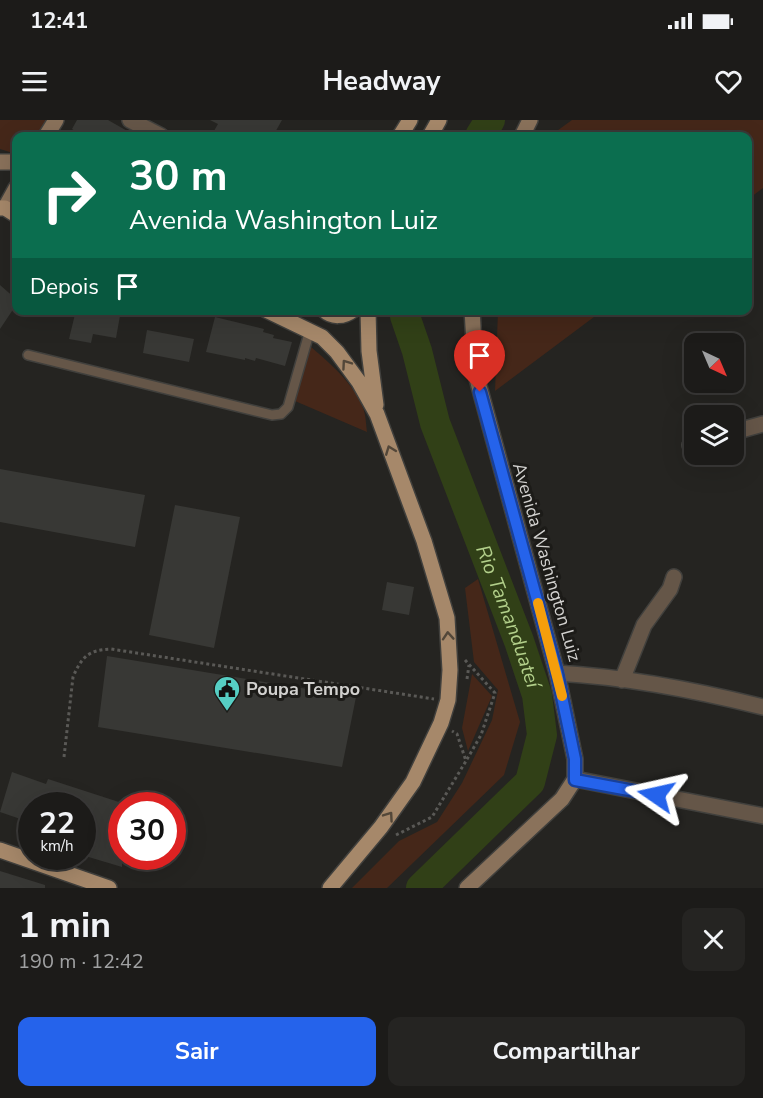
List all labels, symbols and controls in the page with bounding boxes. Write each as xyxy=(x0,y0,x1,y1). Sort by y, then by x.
text: 12:41 xyxy=(30,6,88,36)
text: Headway xyxy=(322,63,441,100)
icon: menu xyxy=(18,65,51,98)
icon: heart xyxy=(712,65,745,98)
text: 30 m xyxy=(129,148,228,205)
icon: right xyxy=(30,156,108,234)
text: Avenida Washington Luiz xyxy=(129,202,438,239)
icon: arrive xyxy=(111,270,144,303)
text: Depois xyxy=(30,272,99,302)
pin xyxy=(454,330,505,392)
north arrow xyxy=(684,333,744,393)
map controls xyxy=(684,333,744,465)
icon: arrive xyxy=(463,339,496,372)
one-way arrow xyxy=(342,360,353,371)
button: layers xyxy=(684,405,744,465)
one-way arrow xyxy=(385,445,398,456)
street label: Avenida Washington Luiz xyxy=(507,460,587,664)
water label: Rio Tamanduateí xyxy=(469,541,548,694)
one-way arrow xyxy=(442,631,455,640)
public building icon: Poupa Tempo xyxy=(212,674,242,712)
place label: Poupa Tempo xyxy=(246,677,360,701)
position arrow xyxy=(624,763,688,827)
speed limit sign: 30 xyxy=(108,792,186,870)
text: 22 xyxy=(39,803,75,844)
one-way arrow xyxy=(382,811,393,822)
text: km/h xyxy=(40,836,74,856)
text: 1 min xyxy=(18,901,111,950)
button: close xyxy=(682,908,745,971)
text: 190 m · 12:42 xyxy=(18,948,144,975)
button: Sair xyxy=(18,1017,376,1086)
button: Compartilhar xyxy=(388,1017,745,1086)

